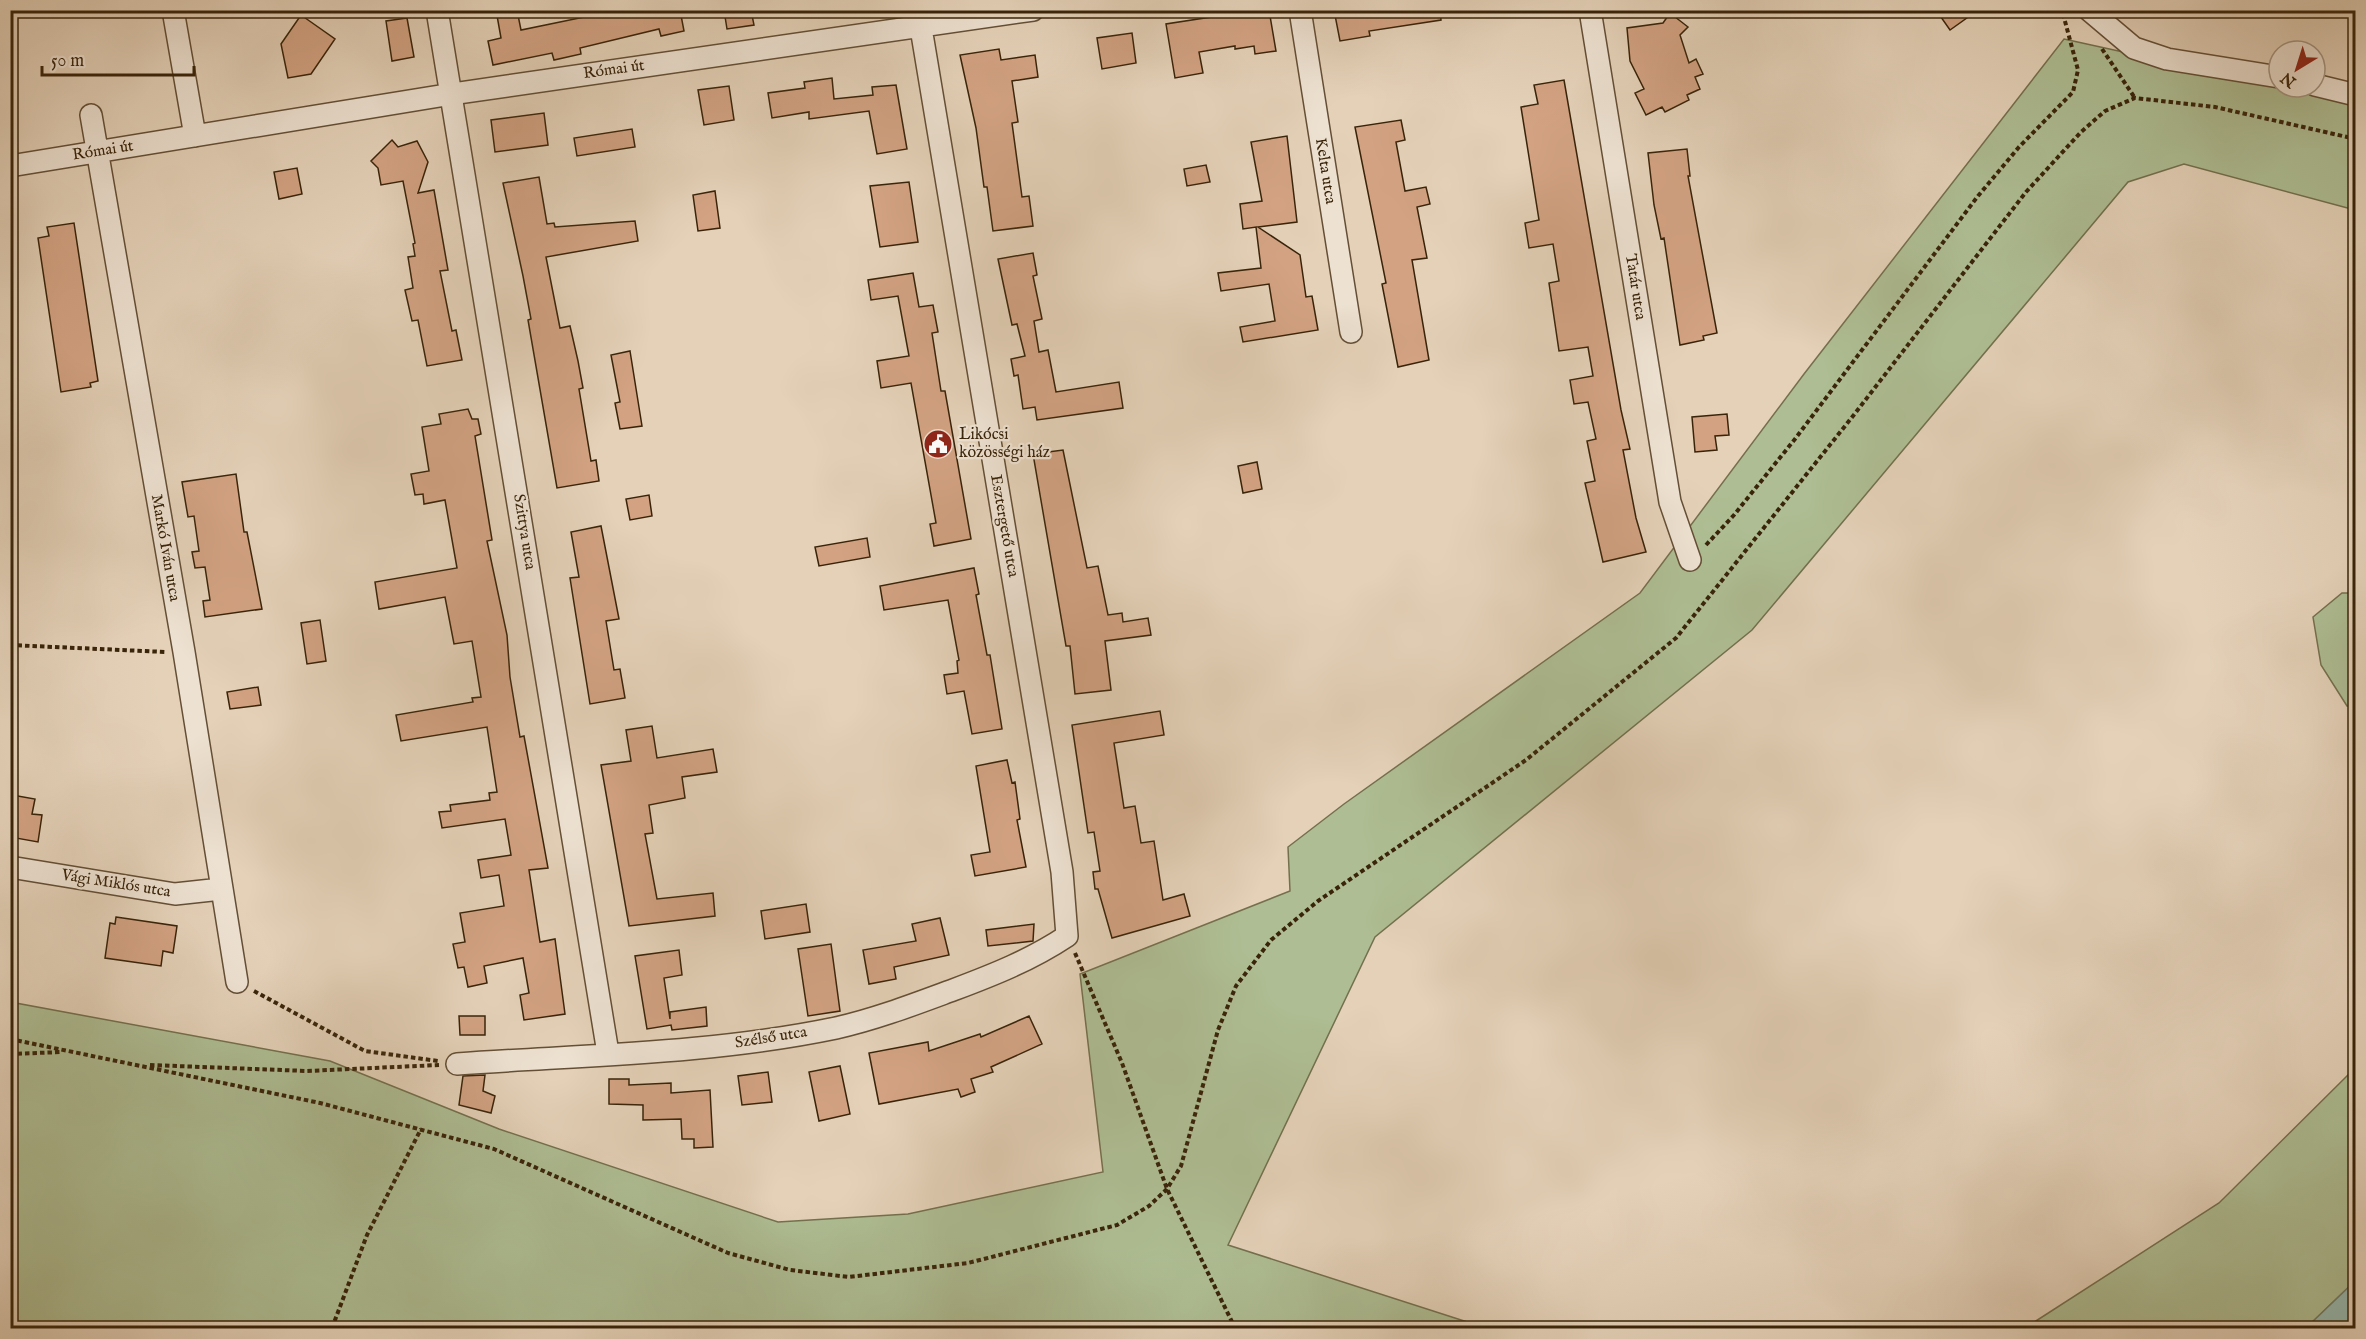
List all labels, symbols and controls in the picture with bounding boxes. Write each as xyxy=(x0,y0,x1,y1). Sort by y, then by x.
scale bar xyxy=(42,39,194,77)
north arrow xyxy=(2267,39,2327,99)
text: 50 m xyxy=(51,50,84,73)
street label: Római út xyxy=(582,56,646,84)
text: N xyxy=(2277,67,2301,92)
street label: Római út xyxy=(71,136,135,166)
street label: Kelta utca xyxy=(1310,136,1340,206)
street label: Tatár utca xyxy=(1620,252,1650,322)
place label: Likócsi közösségi ház xyxy=(959,425,1050,463)
public building icon: Likócsi közösségi ház xyxy=(922,428,954,460)
street label: Esztergető utca xyxy=(985,473,1023,579)
street label: Markó Iván utca xyxy=(146,493,184,603)
street label: Szittya utca xyxy=(508,493,540,571)
street label: Vági Miklós utca xyxy=(59,865,172,903)
street label: Szélső utca xyxy=(734,1022,809,1054)

